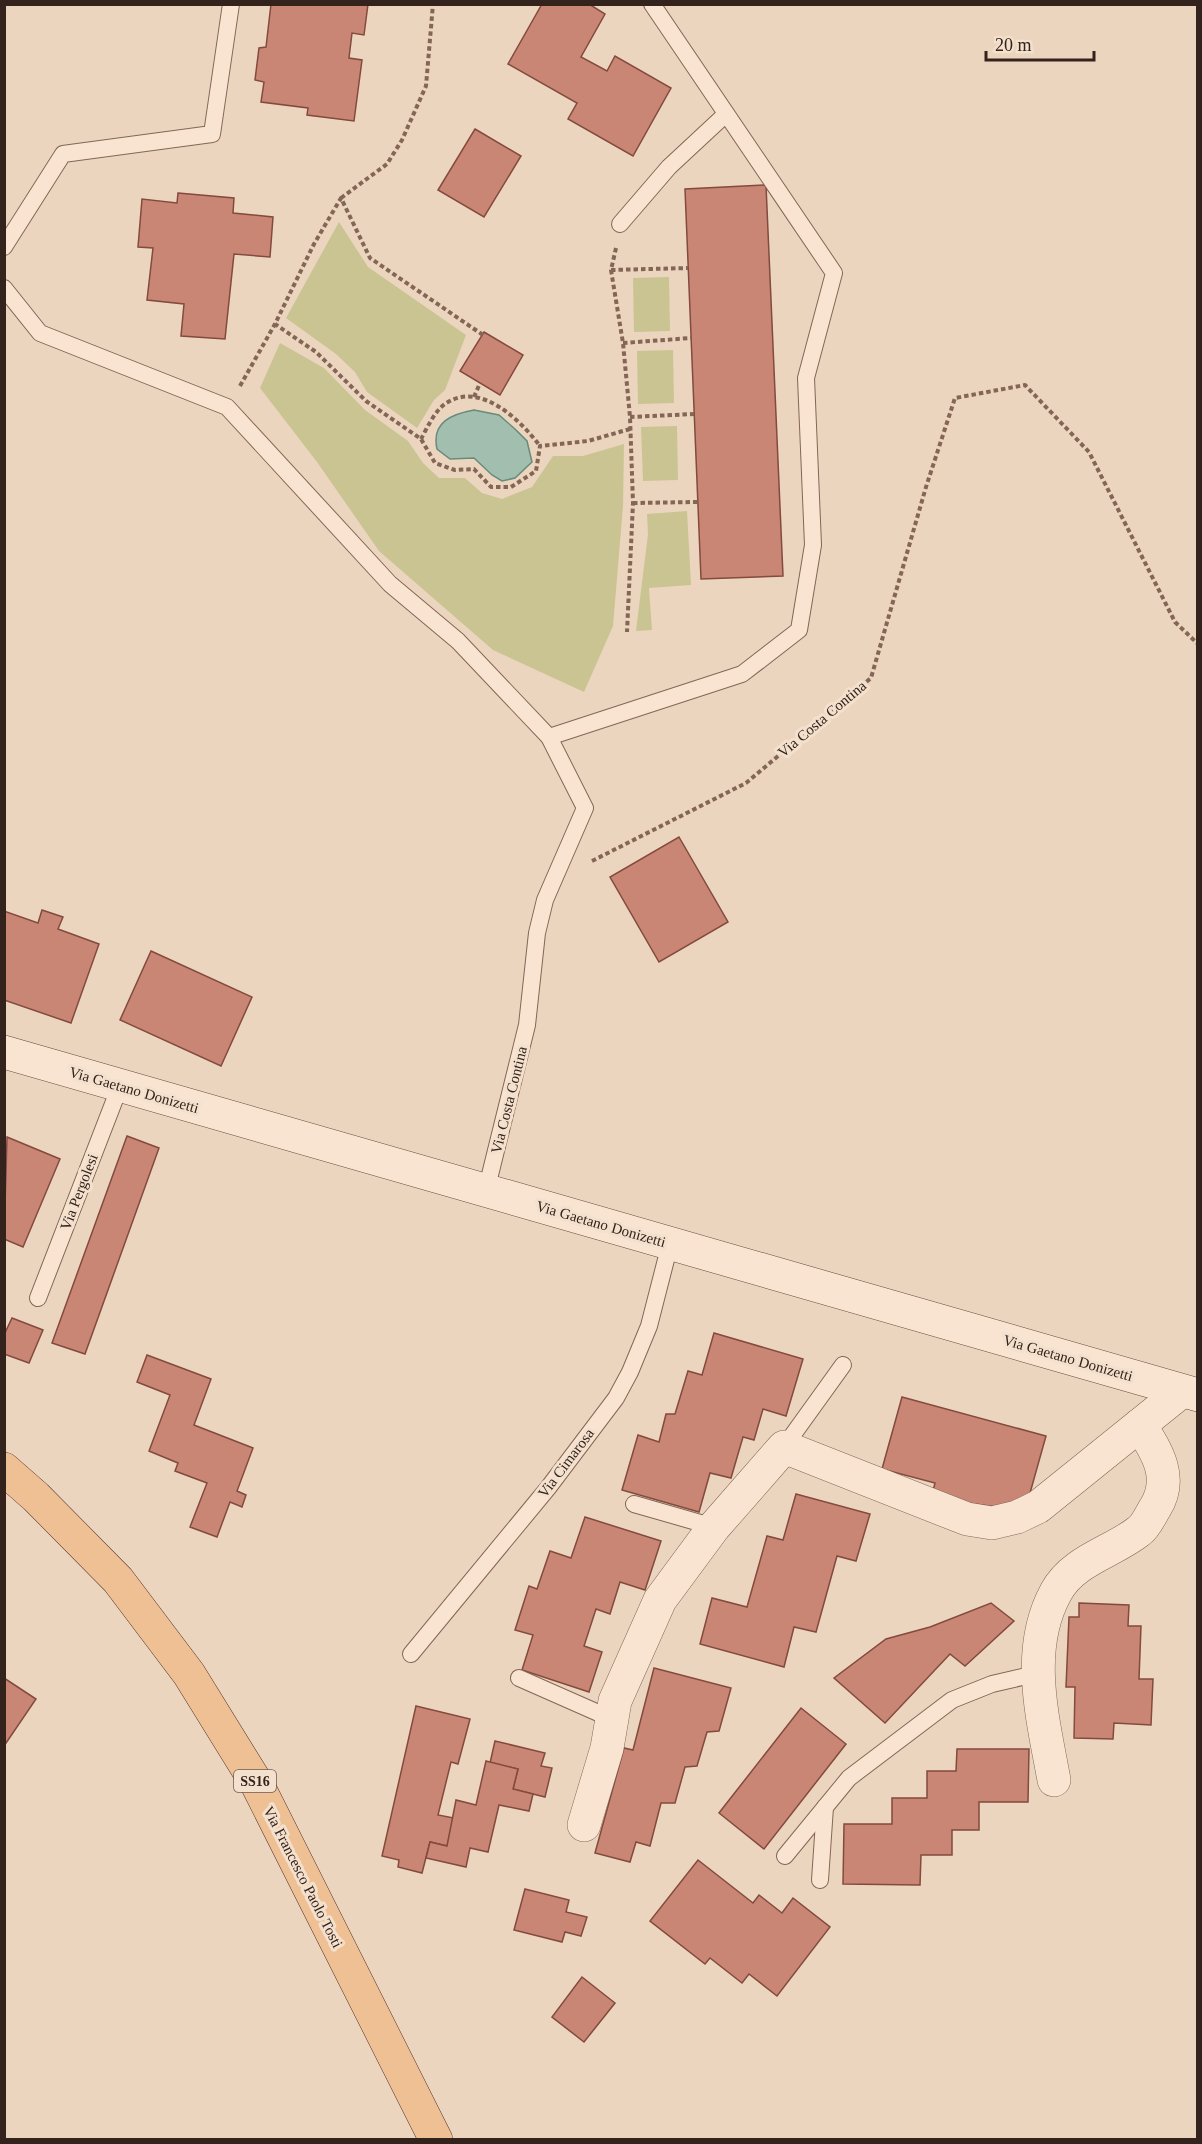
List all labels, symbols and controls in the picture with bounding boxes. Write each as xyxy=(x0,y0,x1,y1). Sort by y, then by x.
scale bar xyxy=(986,24,1094,62)
text: 20 m xyxy=(995,35,1032,55)
street label: Via Costa Contina xyxy=(775,677,870,760)
street label: Via Costa Contina xyxy=(488,1044,530,1155)
street label: Via Gaetano Donizetti xyxy=(67,1064,201,1116)
street label: Via Pergolesi xyxy=(57,1152,101,1232)
street label: Via Gaetano Donizetti xyxy=(534,1198,668,1250)
street label: Via Gaetano Donizetti xyxy=(1001,1332,1135,1384)
street label: Via Cimarosa xyxy=(535,1425,597,1501)
road number: SS16 xyxy=(234,1770,276,1792)
street label: Via Francesco Paolo Tosti xyxy=(260,1804,346,1950)

